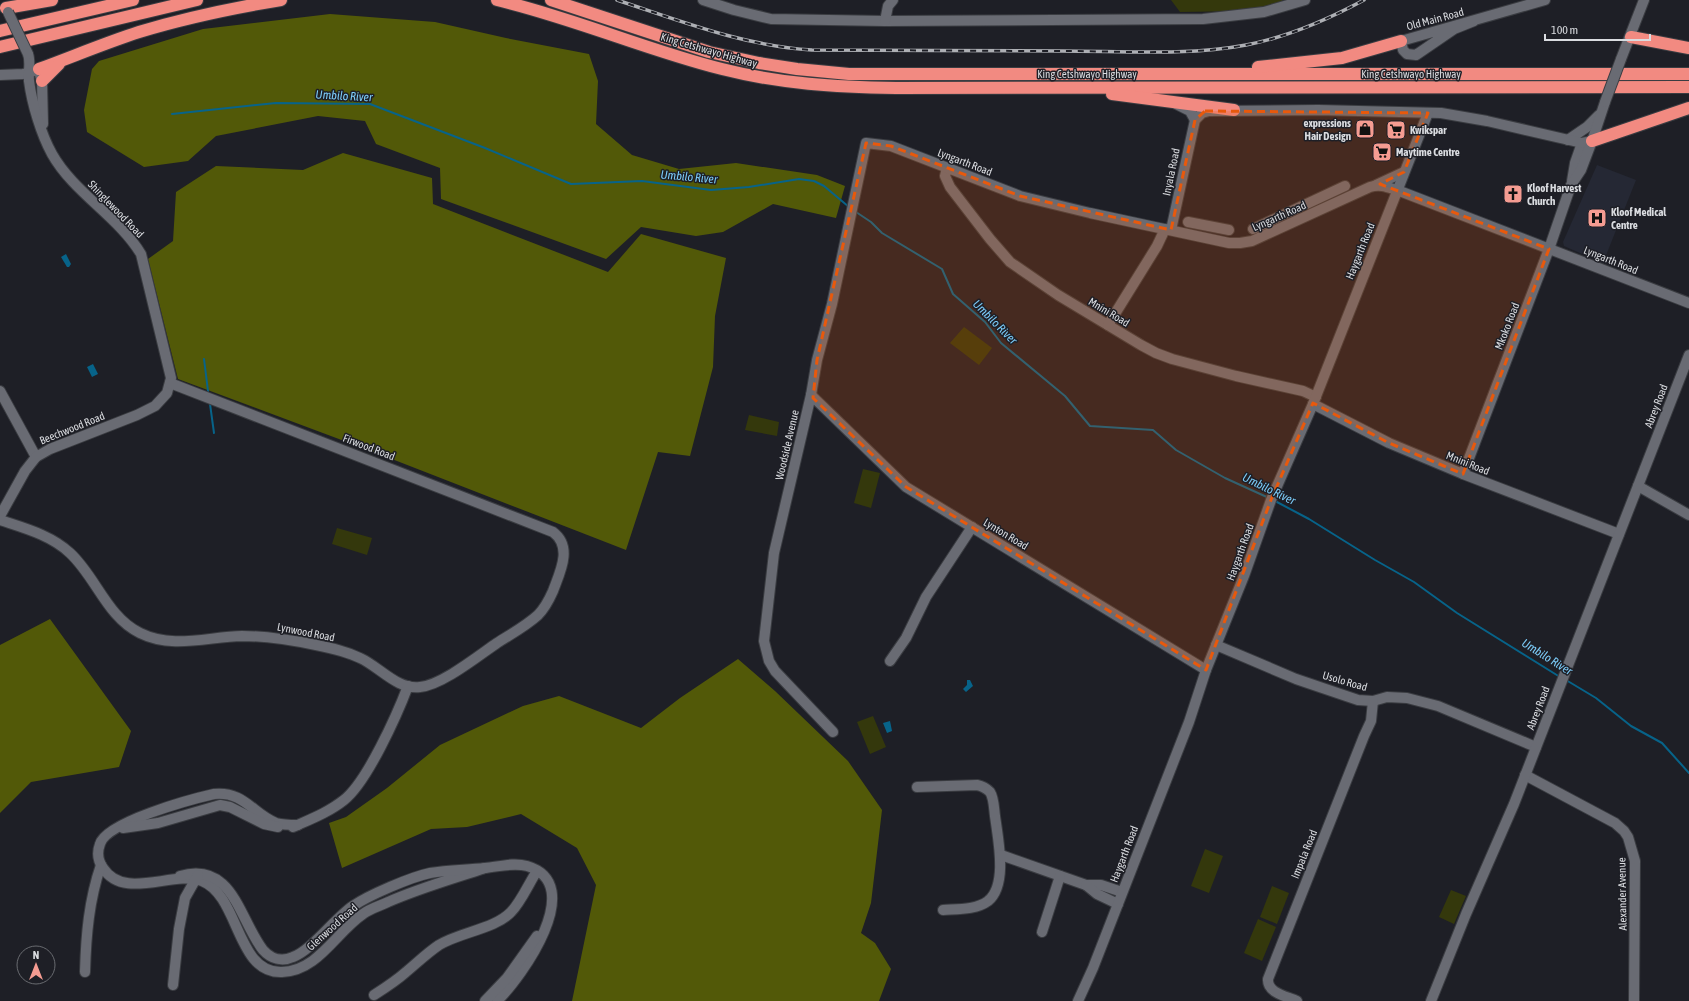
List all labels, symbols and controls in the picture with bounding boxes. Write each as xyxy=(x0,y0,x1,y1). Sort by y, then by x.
street label: Old Main Road xyxy=(1405,6,1465,32)
scale bar xyxy=(1545,16,1650,42)
text: 100 m xyxy=(1551,23,1578,37)
street label: King Cetshwayo Highway xyxy=(659,31,759,70)
street label: King Cetshwayo Highway xyxy=(1037,68,1137,80)
street label: King Cetshwayo Highway xyxy=(1361,68,1461,80)
water label: Umbilo River xyxy=(315,88,373,105)
place label: expressions Hair Design xyxy=(1304,117,1351,142)
shop icon: expressions Hair Design xyxy=(1354,118,1376,140)
supermarket icon: Kwikspar xyxy=(1385,119,1407,141)
place label: Kwikspar xyxy=(1410,124,1447,136)
supermarket icon: Maytime Centre xyxy=(1371,141,1393,163)
street label: Lyngarth Road xyxy=(936,146,994,178)
place label: Maytime Centre xyxy=(1396,146,1460,158)
street label: Inyala Road xyxy=(1160,147,1182,197)
water label: Umbilo River xyxy=(660,168,718,186)
street label: Shinglewood Road xyxy=(86,178,146,240)
place label: Kloof Harvest Church xyxy=(1527,182,1582,207)
church icon: Kloof Harvest Church xyxy=(1502,183,1524,205)
street label: Lyngarth Road xyxy=(1250,199,1308,233)
place label: Kloof Medical Centre xyxy=(1611,206,1667,231)
hospital icon: Kloof Medical Centre xyxy=(1586,207,1608,229)
street label: Haygarth Road xyxy=(1343,221,1377,281)
street label: Lyngarth Road xyxy=(1582,244,1640,276)
street label: Mnini Road xyxy=(1086,295,1132,329)
water label: Umbilo River xyxy=(970,297,1020,347)
street label: Mkoko Road xyxy=(1493,301,1521,351)
street label: Abrey Road xyxy=(1642,382,1670,430)
street label: Woodside Avenue xyxy=(773,409,801,481)
street label: Beechwood Road xyxy=(38,410,106,446)
street label: Firwood Road xyxy=(341,432,397,462)
street label: Mnini Road xyxy=(1445,449,1491,477)
water label: Umbilo River xyxy=(1240,470,1298,508)
street label: Lynton Road xyxy=(982,516,1030,552)
street label: Haygarth Road xyxy=(1224,522,1256,582)
street label: Lynwood Road xyxy=(276,621,336,643)
water label: Umbilo River xyxy=(1519,636,1575,678)
street label: Usolo Road xyxy=(1321,669,1369,693)
street label: Abrey Road xyxy=(1524,684,1552,732)
street label: Haygarth Road xyxy=(1108,824,1140,884)
street label: Impala Road xyxy=(1289,828,1319,880)
street label: Alexander Avenue xyxy=(1615,857,1629,931)
street label: Glenwood Road xyxy=(304,901,360,953)
north arrow xyxy=(16,945,56,985)
text: N xyxy=(33,949,39,961)

